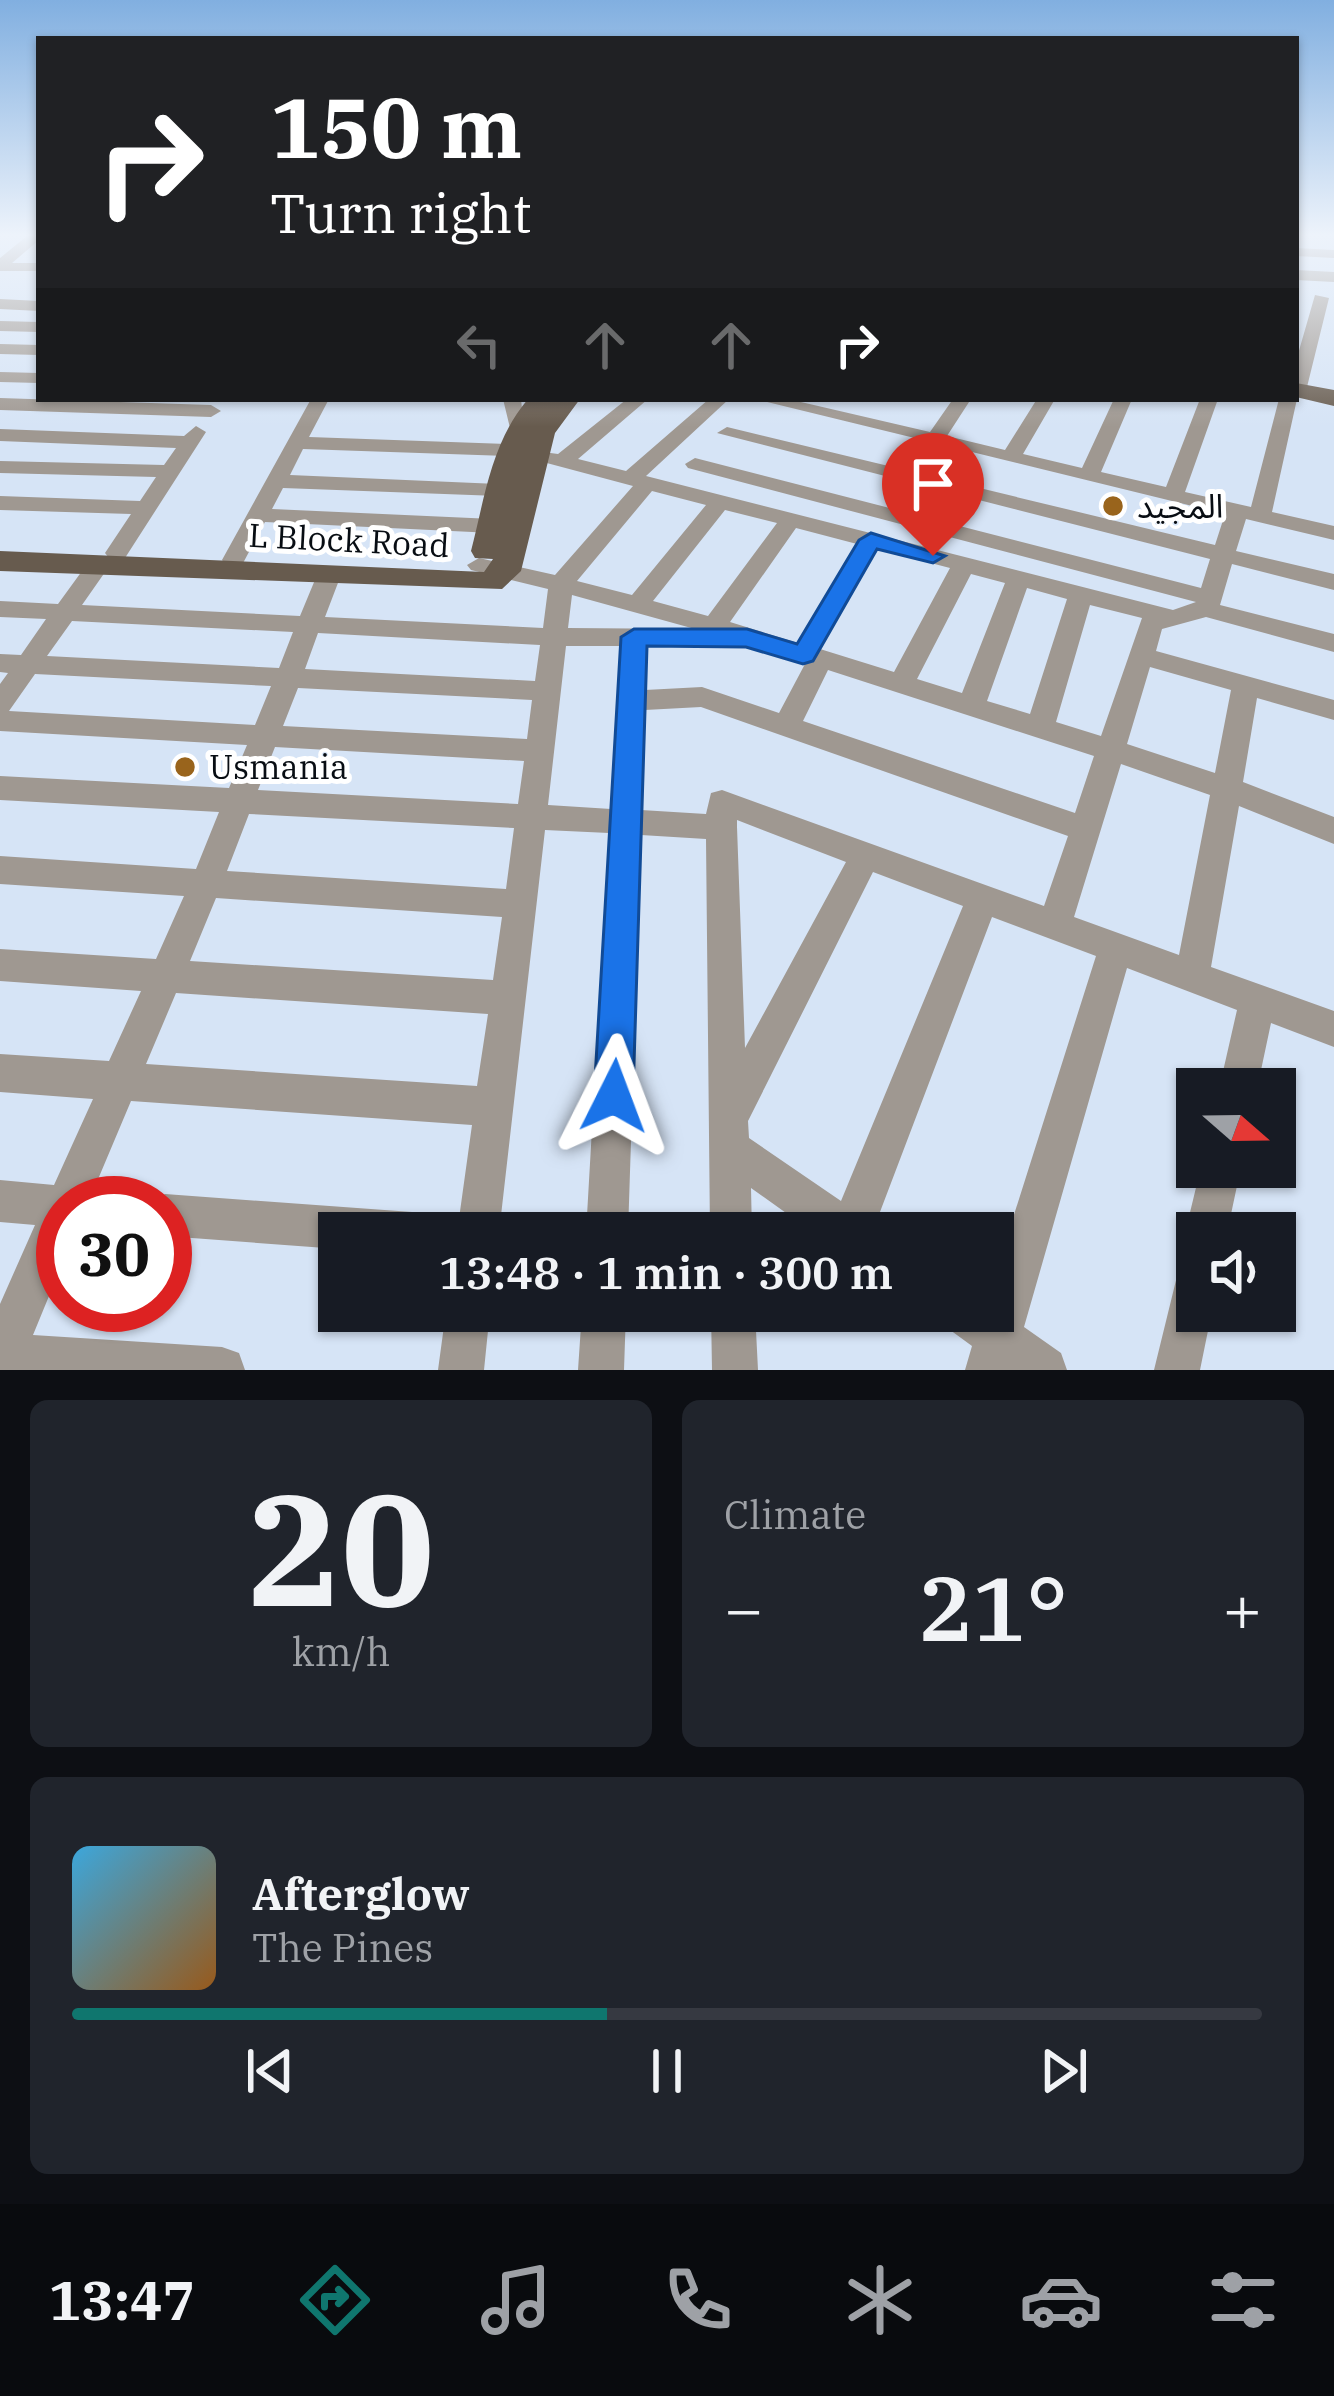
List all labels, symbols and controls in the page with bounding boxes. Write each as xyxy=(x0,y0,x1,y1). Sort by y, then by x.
text: 150 m xyxy=(270,72,522,181)
icon: right xyxy=(72,84,228,240)
text: Turn right xyxy=(270,178,532,248)
icon: left xyxy=(446,312,512,378)
icon: ahead xyxy=(572,312,638,378)
icon: ahead xyxy=(698,312,764,378)
icon: right xyxy=(824,312,890,378)
pin xyxy=(882,433,984,556)
icon: arrive xyxy=(900,451,966,517)
place label: المجید xyxy=(1137,484,1223,527)
marker: المجید xyxy=(1100,493,1126,519)
street label: L Block Road xyxy=(248,513,450,566)
place label: Usmania xyxy=(209,745,348,788)
marker: Usmania xyxy=(172,754,198,780)
position arrow xyxy=(551,1033,677,1159)
north arrow xyxy=(1176,1068,1296,1188)
map controls xyxy=(1176,1068,1296,1332)
speed limit sign: 30 xyxy=(36,1176,192,1332)
button: sound xyxy=(1176,1212,1296,1332)
text: 13:48 · 1 min · 300 m xyxy=(439,1243,893,1301)
text: 20 xyxy=(247,1446,435,1649)
text: Climate xyxy=(724,1489,866,1540)
text: 21° xyxy=(918,1549,1068,1666)
text: − xyxy=(724,1565,764,1651)
text: + xyxy=(1222,1565,1262,1651)
text: km/h xyxy=(292,1626,390,1677)
text: Afterglow xyxy=(252,1864,470,1922)
text: The Pines xyxy=(252,1922,433,1973)
icon: previous xyxy=(237,2038,303,2104)
icon: pause xyxy=(634,2038,700,2104)
icon: next xyxy=(1031,2038,1097,2104)
icon: directions xyxy=(293,2258,377,2342)
icon: music xyxy=(474,2258,558,2342)
icon: phone xyxy=(656,2258,740,2342)
icon: climate xyxy=(838,2258,922,2342)
icon: car xyxy=(1019,2258,1103,2342)
icon: filters xyxy=(1201,2258,1285,2342)
text: 13:47 xyxy=(49,2265,195,2335)

